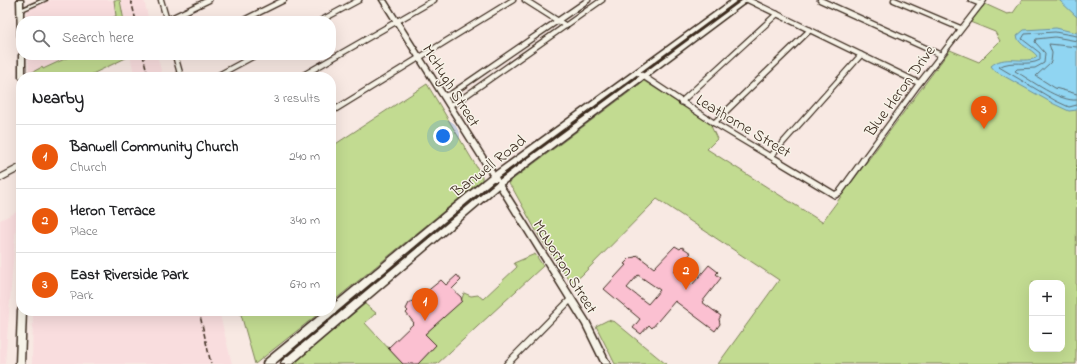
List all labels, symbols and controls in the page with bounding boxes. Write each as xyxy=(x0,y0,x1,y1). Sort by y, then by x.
search box xyxy=(16,16,336,60)
icon: search xyxy=(30,27,52,49)
text: Search here xyxy=(62,27,134,49)
street label: McHugh Street xyxy=(415,40,486,133)
street label: Blue Heron Drive xyxy=(859,40,942,143)
text: Nearby xyxy=(32,86,84,111)
text: 3 results xyxy=(274,89,320,108)
street label: Leathorne Street xyxy=(691,89,796,165)
pin: 3 xyxy=(971,96,997,129)
your location xyxy=(433,126,453,146)
street label: Banwell Road xyxy=(446,130,532,204)
text: Banwell Community Church xyxy=(70,136,238,158)
text: 1 xyxy=(43,147,47,166)
text: 240 m xyxy=(289,147,320,166)
text: Church xyxy=(70,158,107,177)
text: Heron Terrace xyxy=(70,200,155,222)
text: 2 xyxy=(42,211,48,230)
text: 340 m xyxy=(290,211,320,230)
street label: McNorton Street xyxy=(526,215,603,319)
text: Place xyxy=(70,222,98,241)
pin: 2 xyxy=(673,257,699,290)
text: East Riverside Park xyxy=(70,264,189,286)
text: 3 xyxy=(42,275,48,294)
text: 670 m xyxy=(290,275,320,294)
map controls xyxy=(1029,280,1065,352)
button: + xyxy=(1029,280,1065,316)
text: Park xyxy=(70,286,94,305)
pin: 1 xyxy=(412,288,438,321)
button: − xyxy=(1029,316,1065,352)

